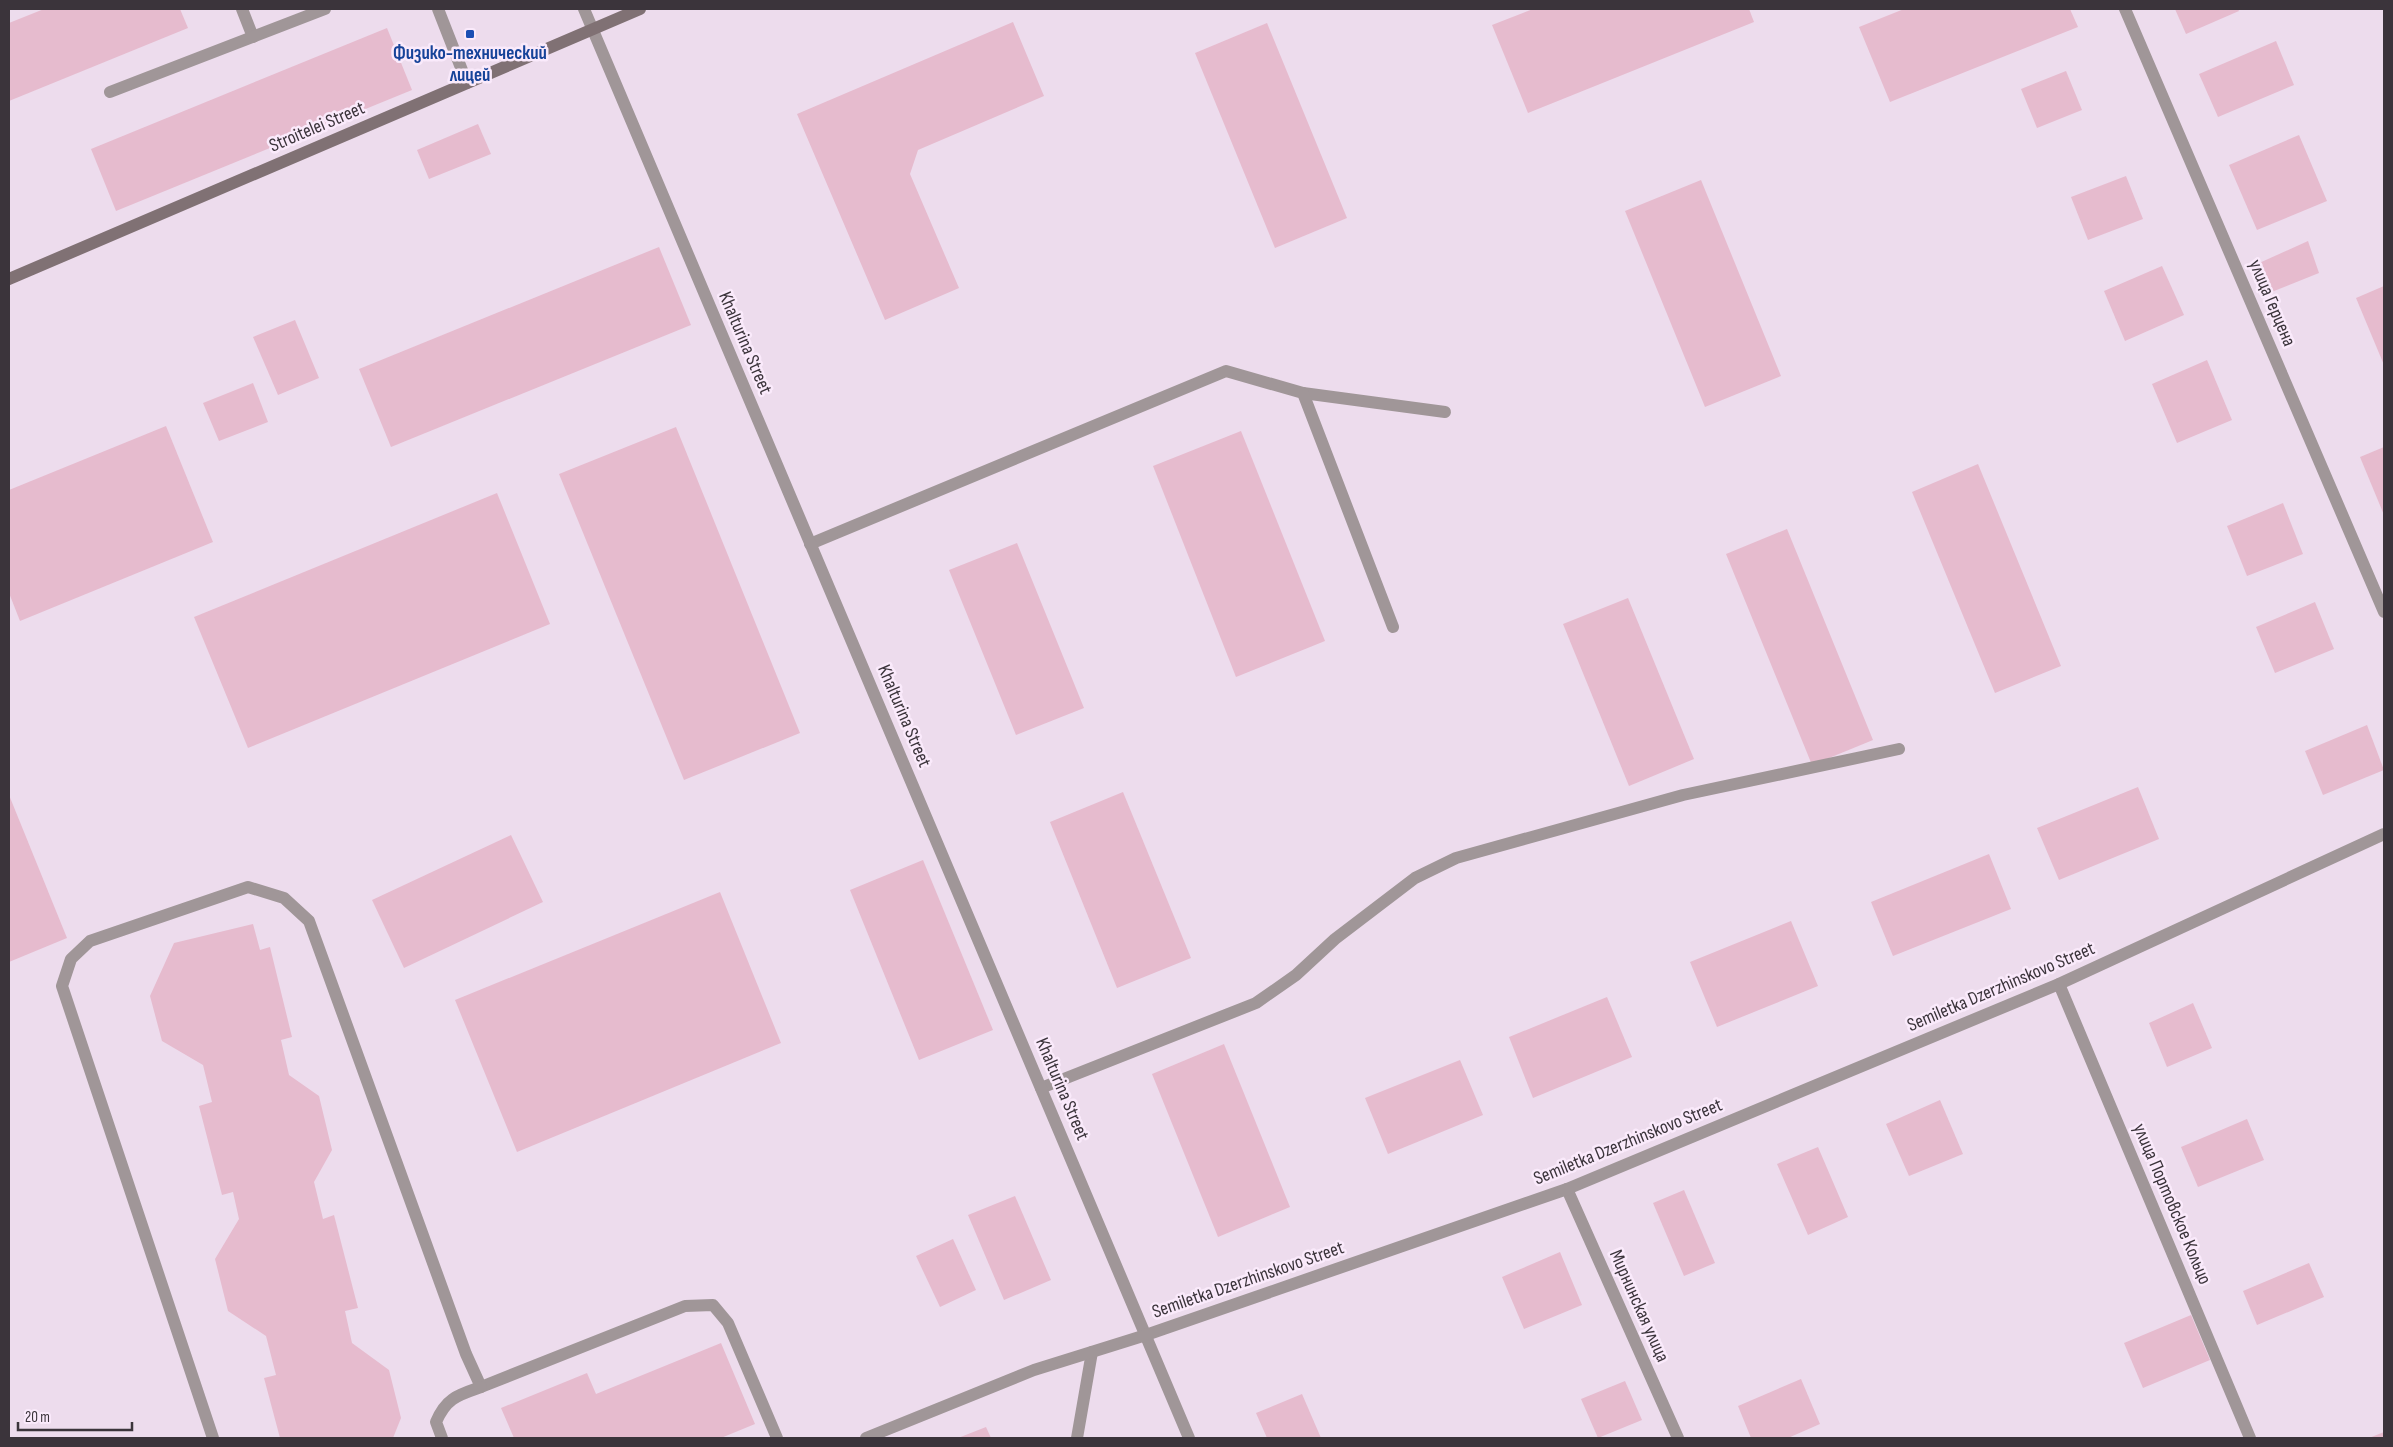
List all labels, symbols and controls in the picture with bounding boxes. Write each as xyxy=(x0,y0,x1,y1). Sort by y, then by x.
marker: Физико-технический лицей xyxy=(464,28,476,40)
place label: Физико-технический лицей xyxy=(393,42,547,87)
street label: Stroitelei Street xyxy=(266,96,368,157)
street label: улица Герцена xyxy=(2243,256,2301,350)
street label: Khalturina Street xyxy=(713,288,777,398)
street label: Khalturina Street xyxy=(872,661,936,771)
street label: Semiletka Dzerzhinskovo Street xyxy=(1904,937,2098,1037)
street label: Khalturina Street xyxy=(1030,1034,1094,1144)
street label: Semiletka Dzerzhinskovo Street xyxy=(1530,1094,1726,1190)
street label: улица Портовское Кольцо xyxy=(2128,1120,2216,1288)
street label: Semiletka Dzerzhinskovo Street xyxy=(1149,1236,1347,1324)
street label: Мирнинская улица xyxy=(1604,1246,1674,1366)
scale bar xyxy=(18,1400,131,1432)
text: 20 m xyxy=(25,1408,50,1427)

